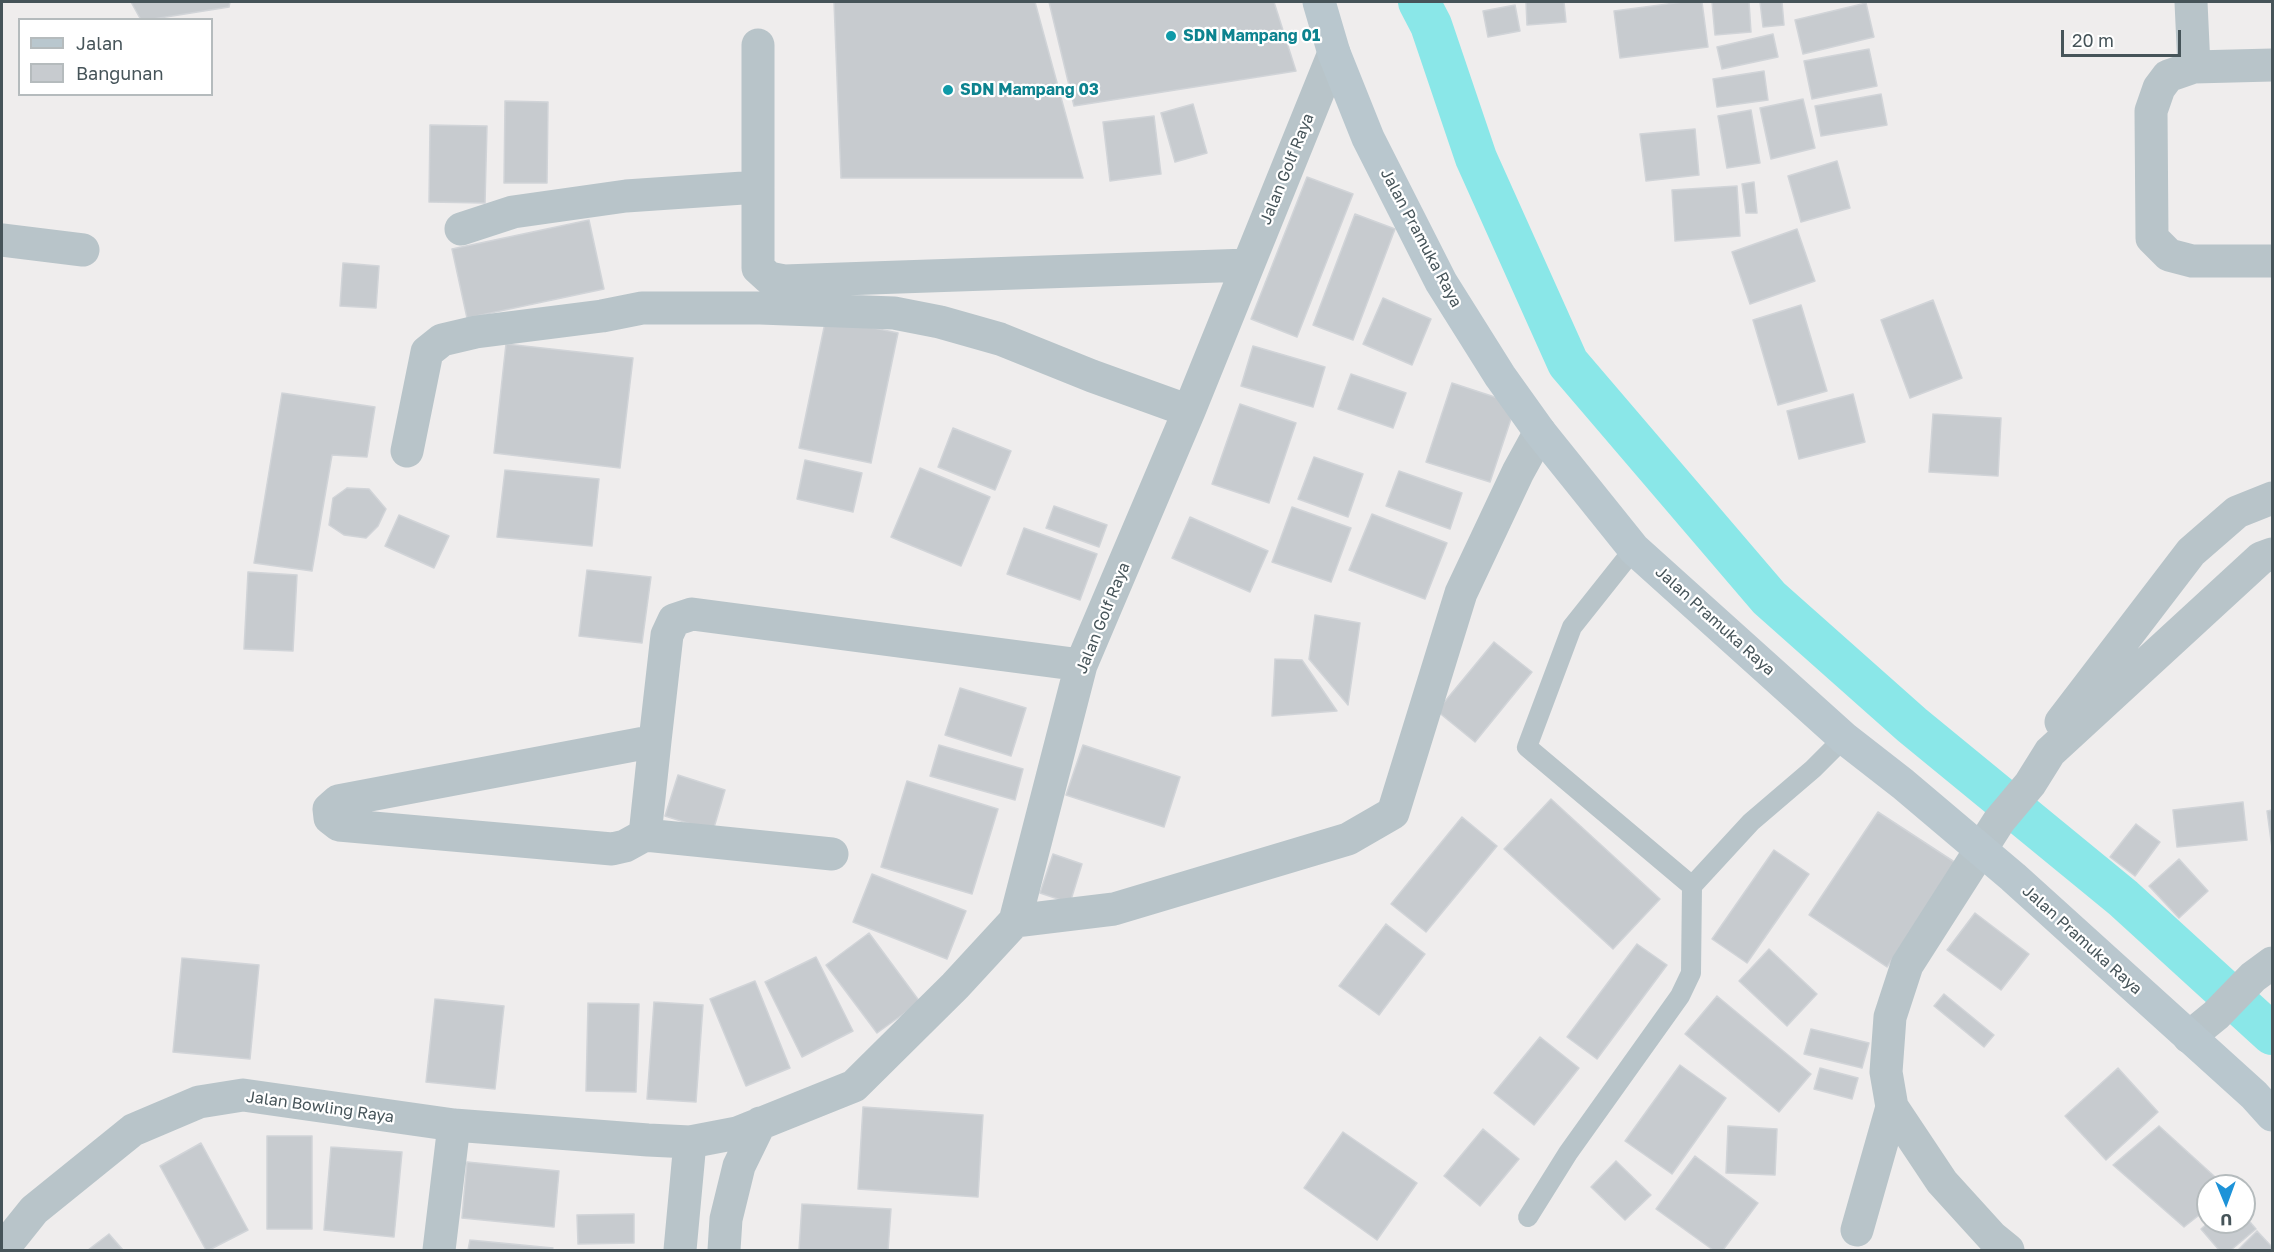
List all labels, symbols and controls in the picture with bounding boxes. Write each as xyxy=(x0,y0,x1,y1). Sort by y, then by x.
legend xyxy=(18,18,213,96)
scale bar xyxy=(2064,18,2184,56)
place label: SDN Mampang 01 xyxy=(1183,26,1320,46)
marker: SDN Mampang 01 xyxy=(1164,29,1178,43)
text: 20 m xyxy=(2072,29,2114,51)
text: Jalan xyxy=(76,32,123,54)
text: Bangunan xyxy=(76,62,164,84)
place label: SDN Mampang 03 xyxy=(960,80,1099,100)
marker: SDN Mampang 03 xyxy=(941,83,955,97)
street label: Jalan Golf Raya xyxy=(1256,111,1318,227)
street label: Jalan Pramuka Raya xyxy=(1376,165,1466,311)
street label: Jalan Golf Raya xyxy=(1072,560,1134,676)
street label: Jalan Pramuka Raya xyxy=(1651,562,1779,680)
street label: Jalan Pramuka Raya xyxy=(2018,881,2146,999)
street label: Jalan Bowling Raya xyxy=(245,1087,395,1127)
north arrow xyxy=(2196,1174,2256,1234)
text: U xyxy=(2220,1210,2232,1230)

